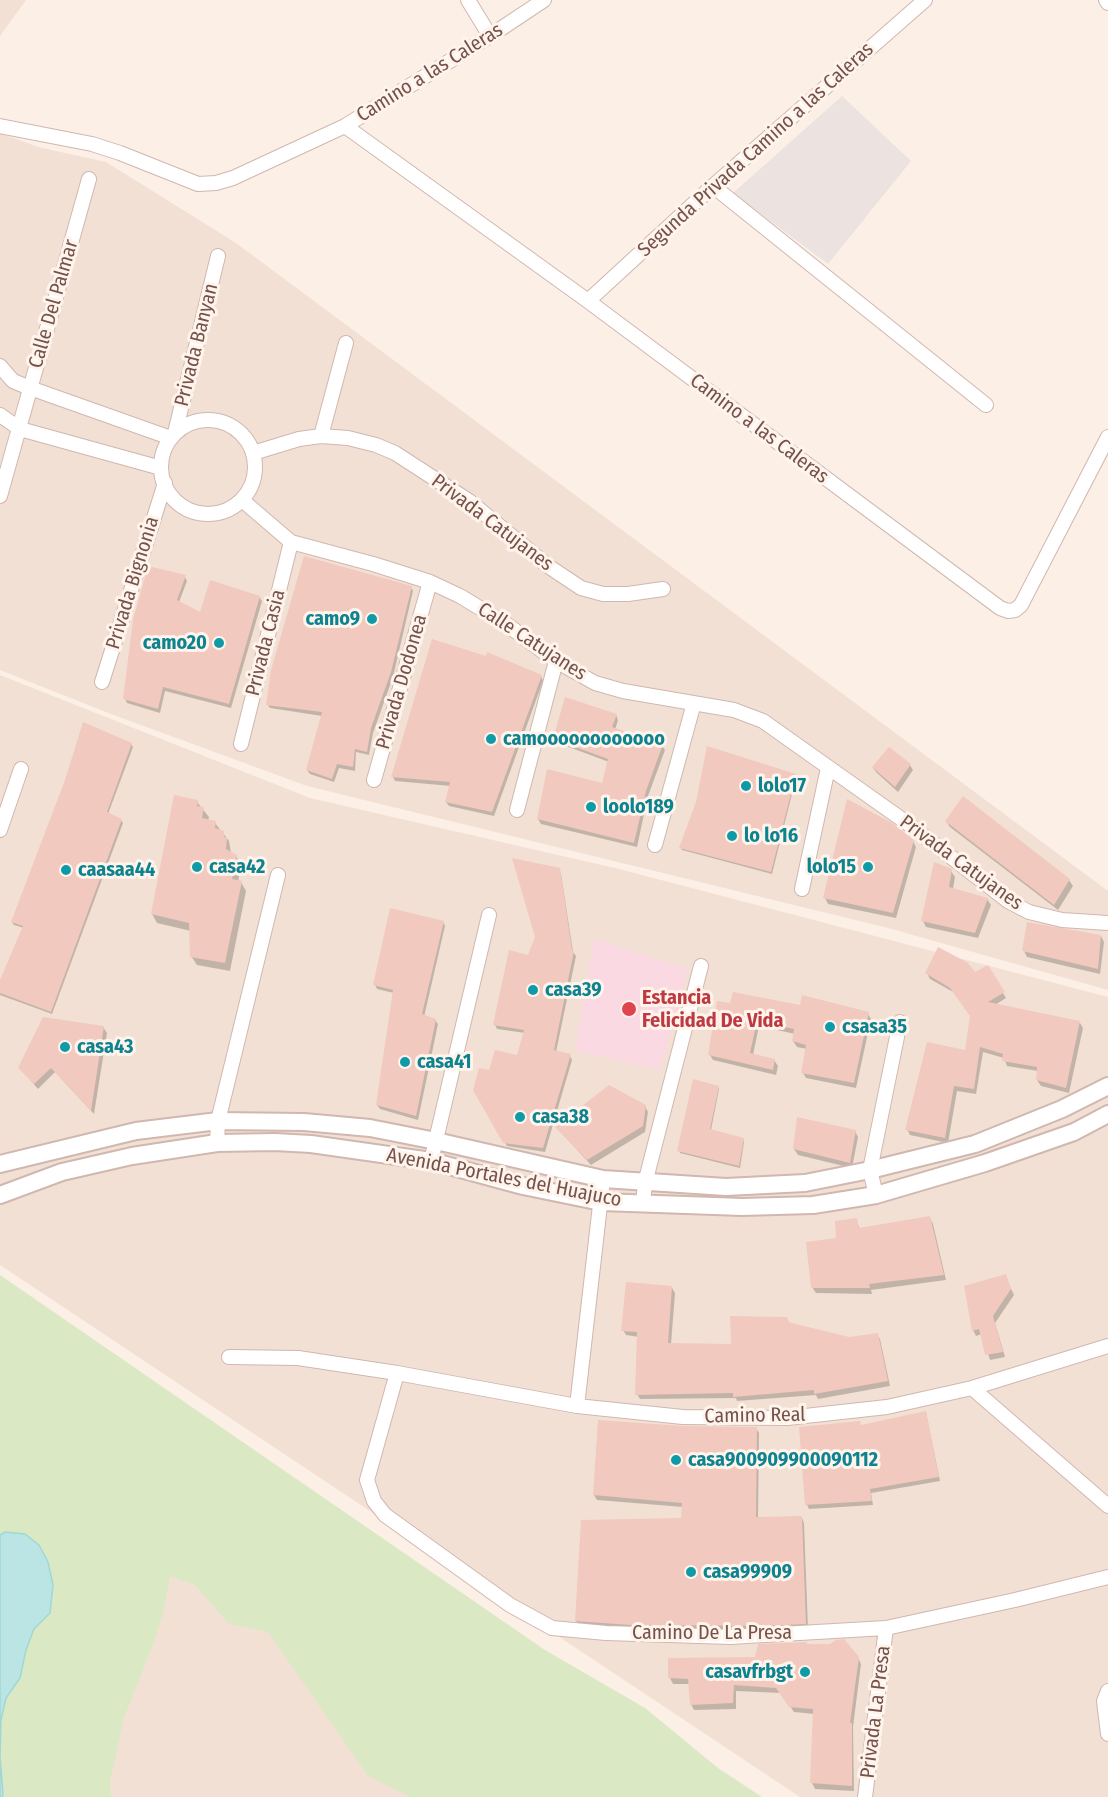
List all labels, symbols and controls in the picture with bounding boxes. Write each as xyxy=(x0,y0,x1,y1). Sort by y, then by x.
street label: Camino a las Caleras xyxy=(353,18,507,128)
street label: Segunda Privada Camino a las Caleras xyxy=(633,38,879,262)
street label: Calle Del Palmar xyxy=(24,237,84,371)
street label: Privada Banyan xyxy=(170,281,224,409)
street label: Camino a las Caleras xyxy=(685,369,833,489)
street label: Privada Catujanes xyxy=(426,469,558,577)
street label: Privada Bignonia xyxy=(101,514,165,652)
street label: Privada Casia xyxy=(241,587,291,699)
street label: Calle Catujanes xyxy=(473,598,591,686)
place label: camo9 xyxy=(305,607,360,631)
marker: camo9 xyxy=(365,612,379,626)
street label: Privada Dodonea xyxy=(371,612,433,752)
place label: camo20 xyxy=(143,631,207,655)
marker: camo20 xyxy=(212,636,226,650)
place label: camoooooooooooo xyxy=(503,727,665,751)
marker: camoooooooooooo xyxy=(484,732,498,746)
place label: lolo17 xyxy=(758,774,806,798)
marker: lolo17 xyxy=(739,779,753,793)
place label: loolo189 xyxy=(603,795,674,819)
marker: loolo189 xyxy=(584,800,598,814)
street label: Privada Catujanes xyxy=(895,810,1027,916)
place label: lo lo16 xyxy=(744,824,798,848)
marker: lo lo16 xyxy=(725,829,739,843)
place label: casa42 xyxy=(209,855,265,879)
place label: lolo15 xyxy=(807,855,856,879)
place label: caasaa44 xyxy=(78,858,155,882)
marker: casa42 xyxy=(190,860,204,874)
marker: lolo15 xyxy=(861,860,875,874)
marker: caasaa44 xyxy=(59,863,73,877)
place label: casa39 xyxy=(545,978,602,1002)
marker: casa39 xyxy=(526,983,540,997)
place label: Estancia Felicidad De Vida xyxy=(642,986,783,1033)
marker: Estancia Felicidad De Vida xyxy=(620,1000,638,1018)
place label: csasa35 xyxy=(842,1015,907,1039)
marker: csasa35 xyxy=(823,1020,837,1034)
place label: casa43 xyxy=(77,1035,133,1059)
marker: casa43 xyxy=(58,1040,72,1054)
place label: casa41 xyxy=(417,1050,471,1074)
marker: casa41 xyxy=(398,1055,412,1069)
place label: casa38 xyxy=(532,1105,589,1129)
marker: casa38 xyxy=(513,1110,527,1124)
street label: Avenida Portales del Huajuco xyxy=(385,1143,623,1213)
street label: Camino Real xyxy=(704,1403,806,1429)
place label: casa900909900090112 xyxy=(688,1448,878,1472)
marker: casa900909900090112 xyxy=(669,1453,683,1467)
place label: casa99909 xyxy=(703,1560,792,1584)
marker: casa99909 xyxy=(684,1565,698,1579)
street label: Camino De La Presa xyxy=(632,1621,792,1645)
street label: Privada La Presa xyxy=(856,1644,896,1780)
place label: casavfrbgt xyxy=(705,1660,793,1684)
marker: casavfrbgt xyxy=(798,1665,812,1679)

